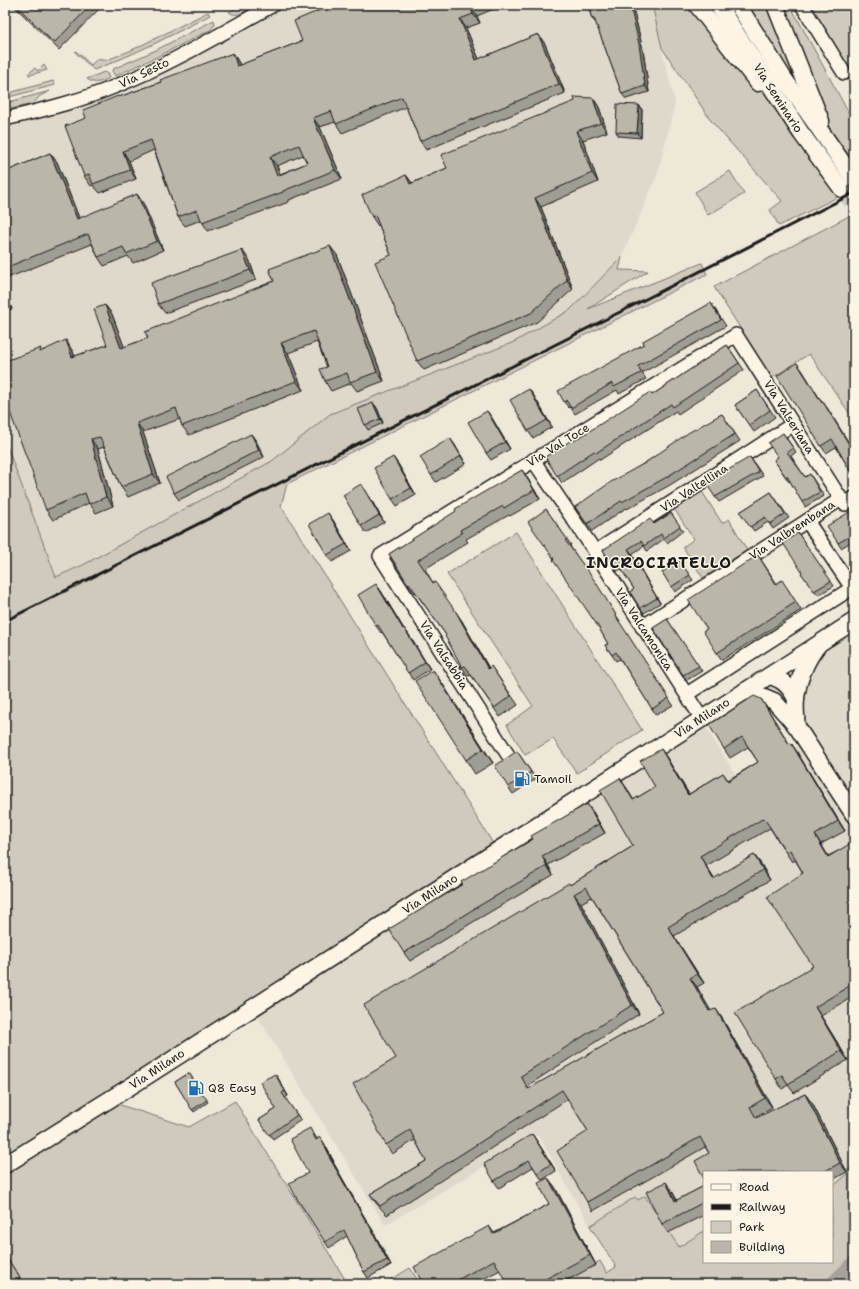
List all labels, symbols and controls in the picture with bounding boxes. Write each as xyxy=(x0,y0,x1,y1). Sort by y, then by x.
street label: Via Sesto xyxy=(116,54,172,92)
street label: Via Seminario xyxy=(750,60,806,136)
street label: Via Valseriana xyxy=(760,377,818,457)
street label: Via Val Toce xyxy=(524,419,592,471)
street label: Via Valtellina xyxy=(657,460,731,516)
street label: Via Valbrembana xyxy=(746,496,838,564)
district label: INCROCIATELLO xyxy=(586,552,732,573)
street label: Via Valcamonica xyxy=(611,585,677,674)
street label: Via Valsabbia xyxy=(416,618,472,693)
street label: Via Milano xyxy=(671,694,733,742)
fuel station icon: Tamoil xyxy=(513,770,531,788)
place label: Tamoil xyxy=(534,771,572,787)
street label: Via Milano xyxy=(399,870,461,918)
street label: Via Milano xyxy=(126,1045,188,1093)
fuel station icon: Q8 Easy xyxy=(187,1079,205,1097)
place label: Q8 Easy xyxy=(208,1080,257,1096)
legend xyxy=(703,1171,833,1263)
text: Road xyxy=(739,1179,770,1195)
text: Railway xyxy=(739,1199,786,1215)
text: Park xyxy=(739,1219,765,1235)
text: Building xyxy=(739,1239,785,1255)

